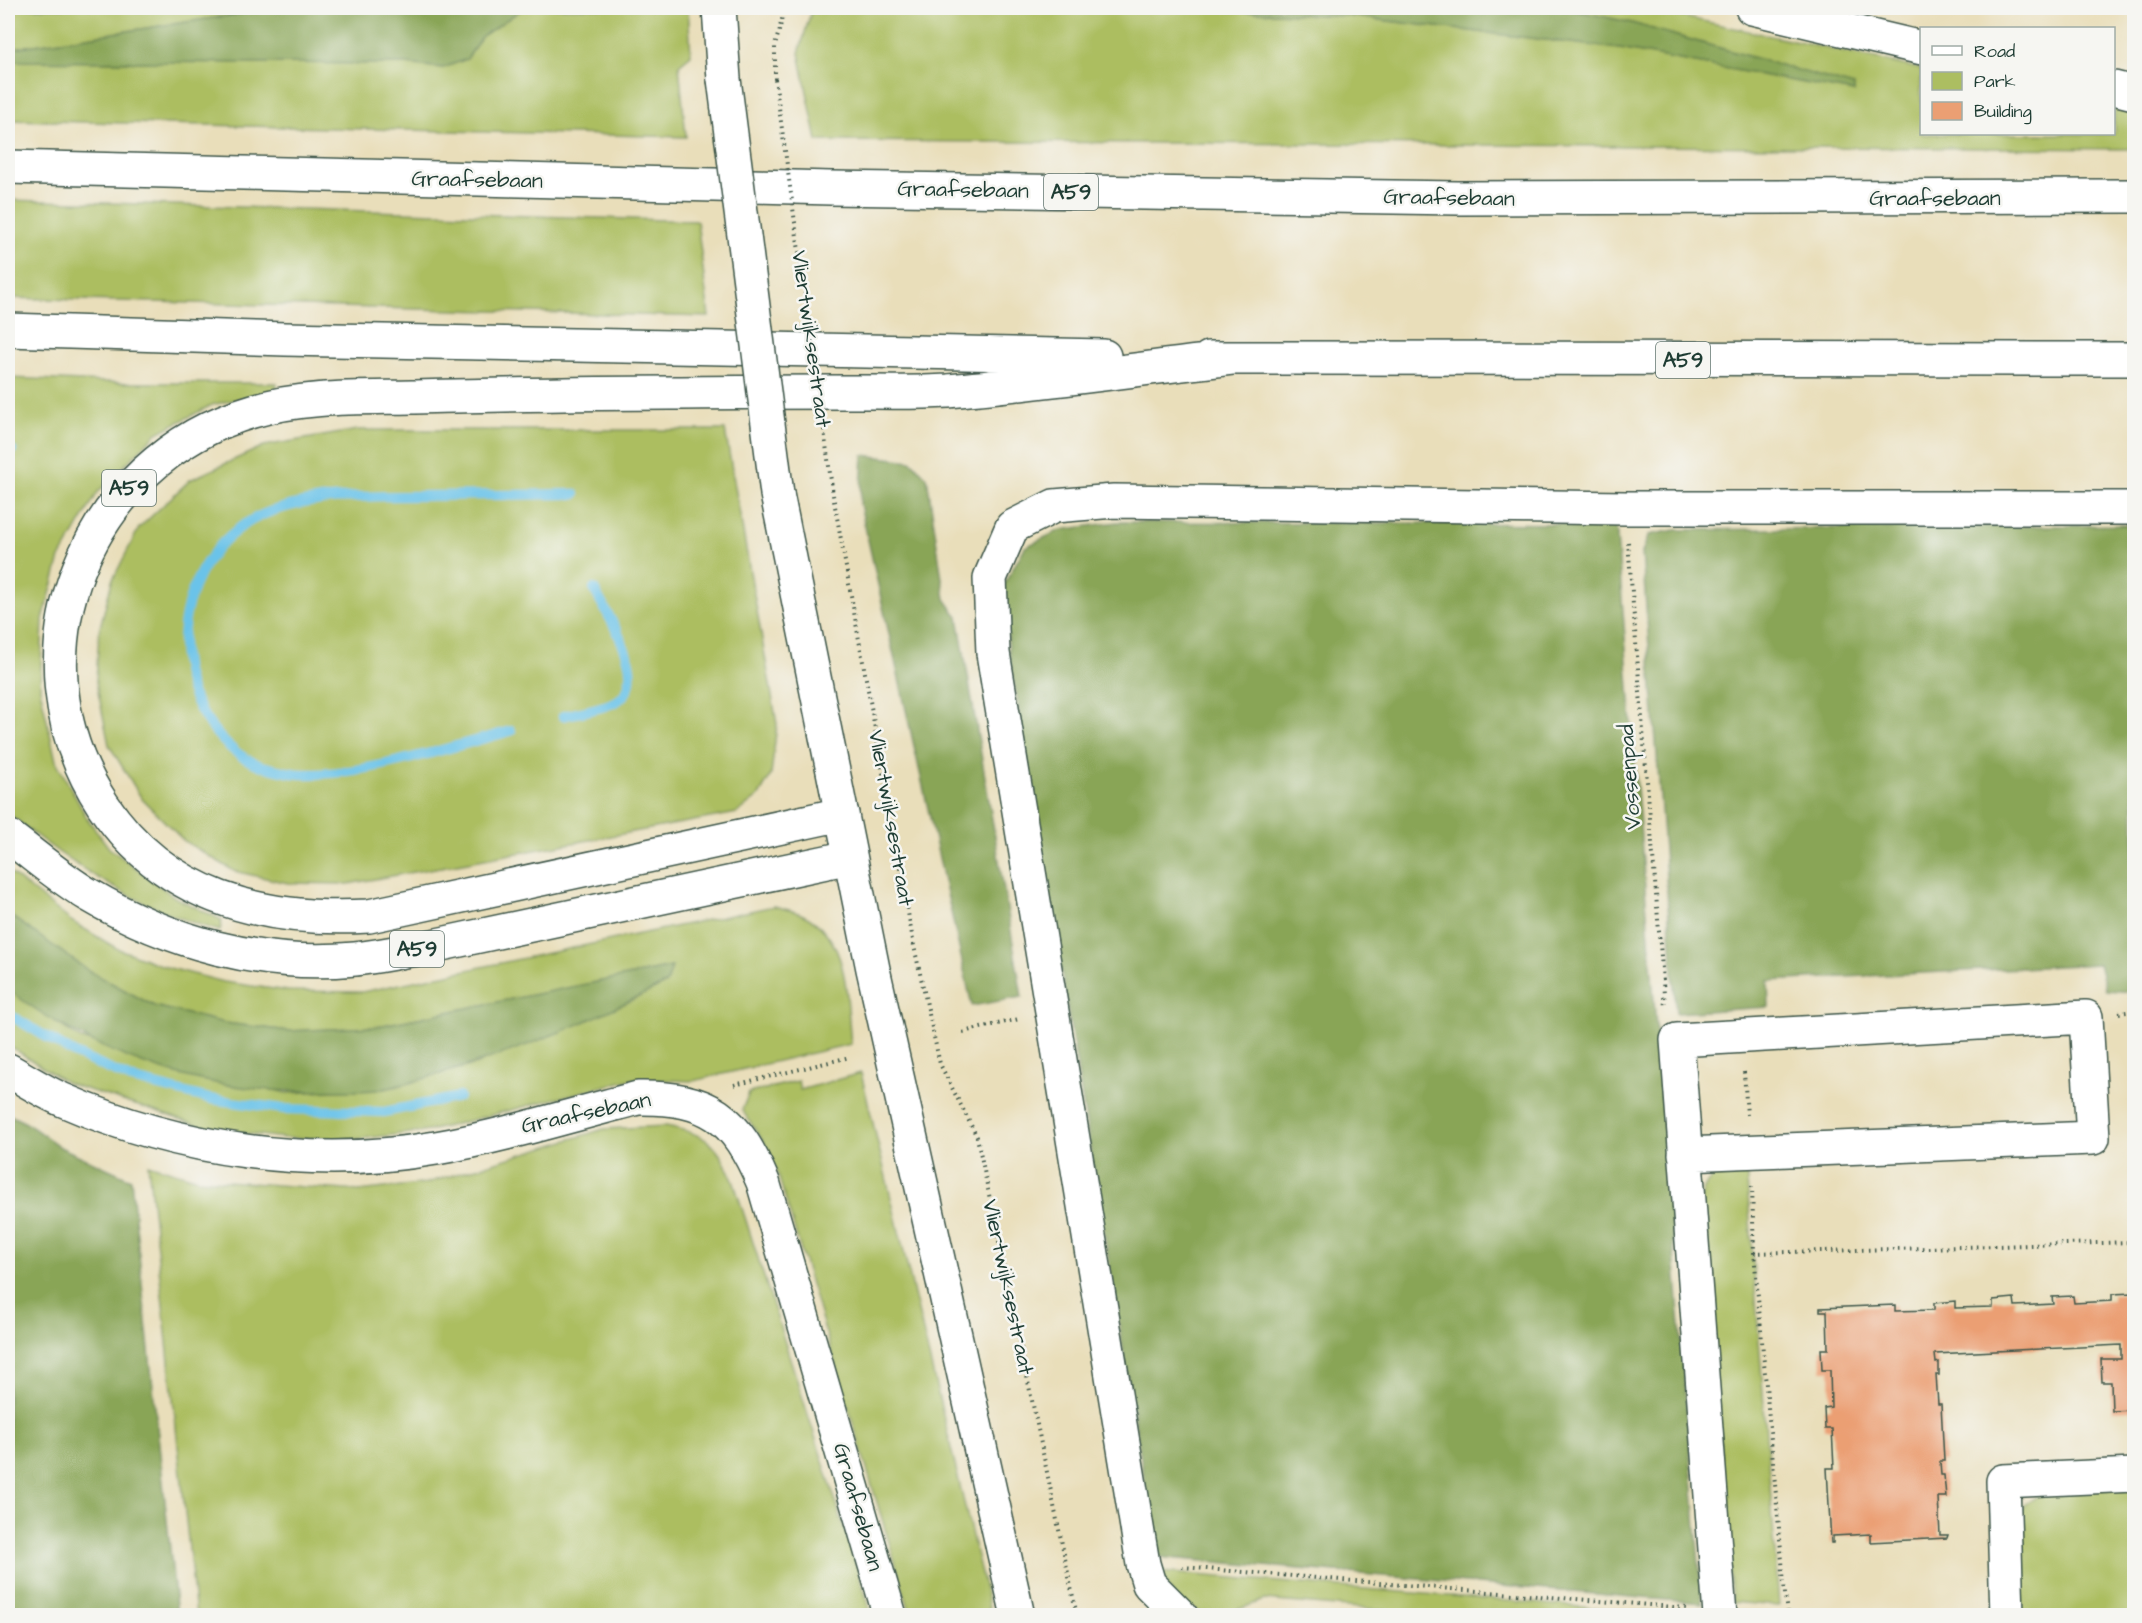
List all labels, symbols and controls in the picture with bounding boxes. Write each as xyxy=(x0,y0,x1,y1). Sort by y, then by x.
legend xyxy=(1920,27,2115,135)
text: Road xyxy=(1974,39,2015,64)
text: Park xyxy=(1974,69,2016,94)
text: Building xyxy=(1974,99,2032,125)
street label: Graafsebaan xyxy=(411,163,543,197)
street label: Graafsebaan xyxy=(897,173,1029,207)
road number: A59 xyxy=(1044,174,1098,210)
street label: Graafsebaan xyxy=(1383,181,1515,215)
street label: Graafsebaan xyxy=(1869,183,2001,214)
street label: Vliertwijksestraat xyxy=(783,249,839,430)
road number: A59 xyxy=(1656,342,1710,378)
road number: A59 xyxy=(102,470,156,506)
street label: Vossenpad xyxy=(1611,723,1649,831)
street label: Vliertwijksestraat xyxy=(860,727,922,909)
road number: A59 xyxy=(390,931,444,967)
street label: Graafsebaan xyxy=(518,1084,654,1142)
street label: Vliertwijksestraat xyxy=(974,1197,1042,1378)
street label: Graafsebaan xyxy=(825,1440,891,1574)

